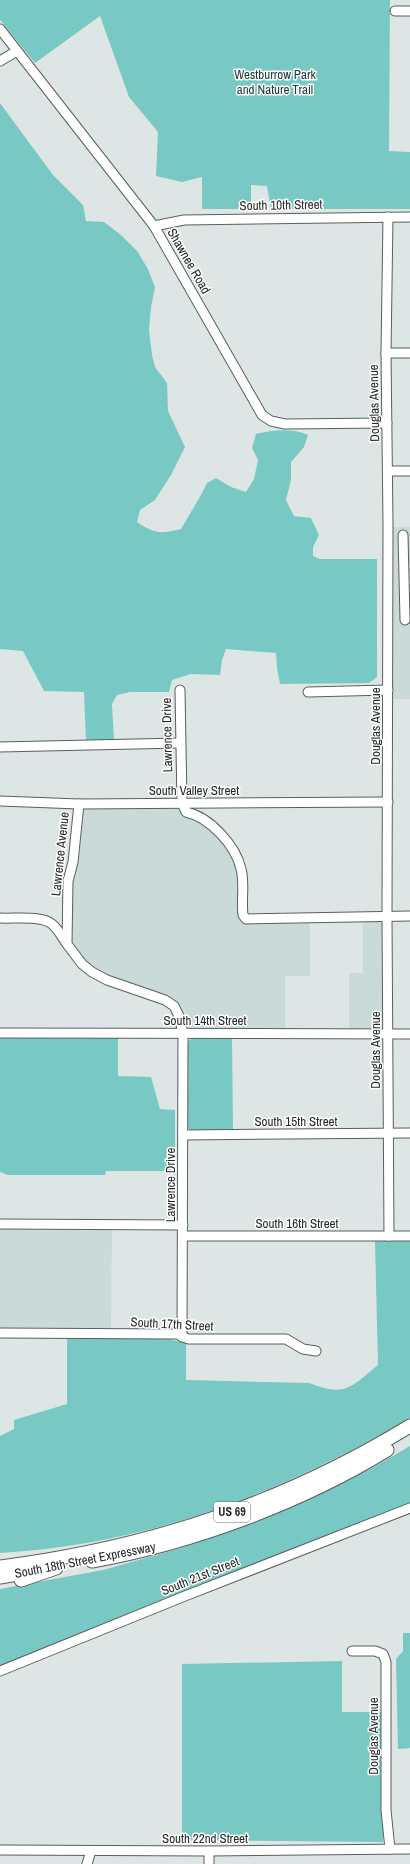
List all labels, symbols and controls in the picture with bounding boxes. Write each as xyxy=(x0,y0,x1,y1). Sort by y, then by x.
park label: Westburrow Park and Nature Trail xyxy=(234,66,316,98)
street label: South 10th Street xyxy=(239,196,323,214)
street label: Shawnee Road xyxy=(163,225,215,297)
street label: Douglas Avenue xyxy=(365,364,383,442)
street label: Douglas Avenue xyxy=(367,687,384,765)
street label: Lawrence Drive xyxy=(158,697,176,772)
street label: South Valley Street xyxy=(149,782,239,799)
street label: Lawrence Avenue xyxy=(47,811,73,897)
street label: Douglas Avenue xyxy=(367,1011,384,1089)
street label: South 14th Street xyxy=(164,1012,247,1029)
street label: South 15th Street xyxy=(255,1113,338,1130)
street label: Lawrence Drive xyxy=(162,1148,179,1222)
street label: South 16th Street xyxy=(256,1215,339,1232)
street label: South 17th Street xyxy=(130,1313,214,1335)
road number: US 69 xyxy=(214,1502,250,1522)
street label: South 18th Street Expressway xyxy=(13,1538,158,1582)
street label: South 21st Street xyxy=(159,1553,241,1599)
street label: Douglas Avenue xyxy=(365,1697,382,1775)
street label: South 22nd Street xyxy=(162,1830,248,1847)

